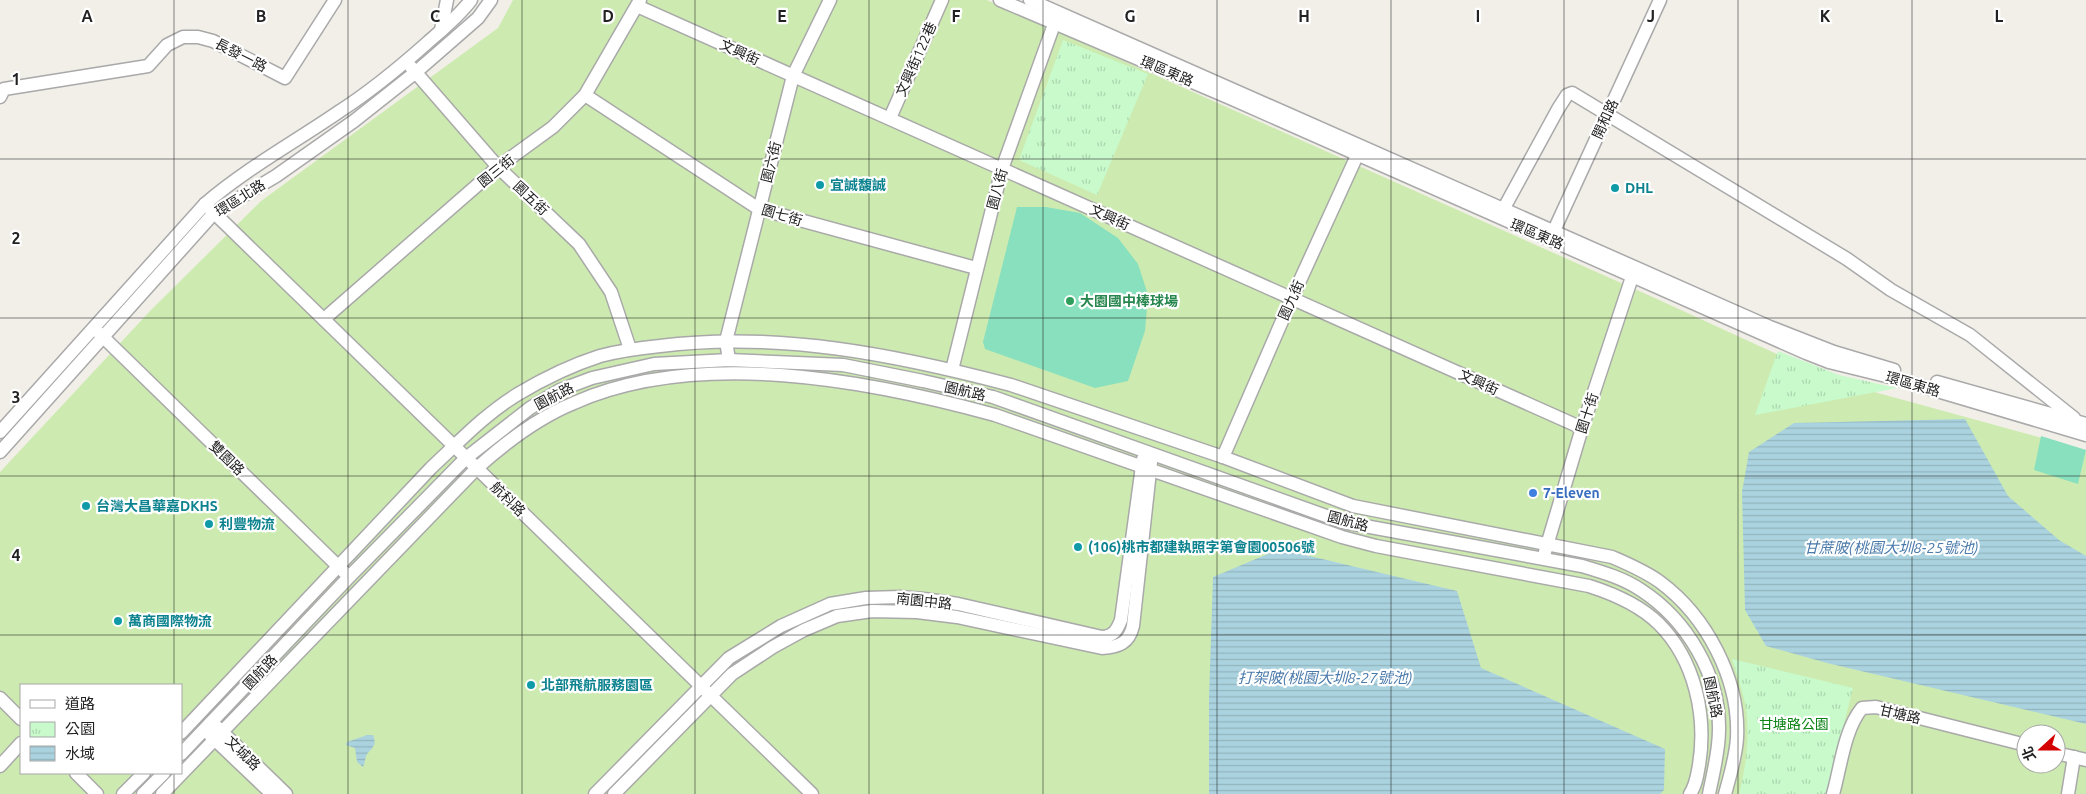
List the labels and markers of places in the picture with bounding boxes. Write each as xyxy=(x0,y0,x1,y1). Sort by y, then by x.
place label: 宜誠馥誠 xyxy=(830,177,886,193)
marker: 宜誠馥誠 xyxy=(814,179,826,191)
place label: DHL xyxy=(1625,180,1653,196)
marker: DHL xyxy=(1609,182,1621,194)
place label: 大園國中棒球場 xyxy=(1080,293,1178,309)
marker: 大園國中棒球場 xyxy=(1064,295,1076,307)
place label: 7-Eleven xyxy=(1543,485,1600,501)
marker: 7-Eleven xyxy=(1527,487,1539,499)
place label: 台灣大昌華嘉DKHS xyxy=(96,498,218,514)
marker: 台灣大昌華嘉DKHS xyxy=(80,500,92,512)
place label: 利豐物流 xyxy=(219,516,275,532)
marker: 利豐物流 xyxy=(203,518,215,530)
place label: (106)桃市都建執照字第會園00506號 xyxy=(1088,539,1315,555)
marker: (106)桃市都建執照字第會園00506號 xyxy=(1072,541,1084,553)
place label: 萬商國際物流 xyxy=(128,613,212,629)
marker: 萬商國際物流 xyxy=(112,615,124,627)
place label: 北部飛航服務園區 xyxy=(541,677,653,693)
marker: 北部飛航服務園區 xyxy=(525,679,537,691)

